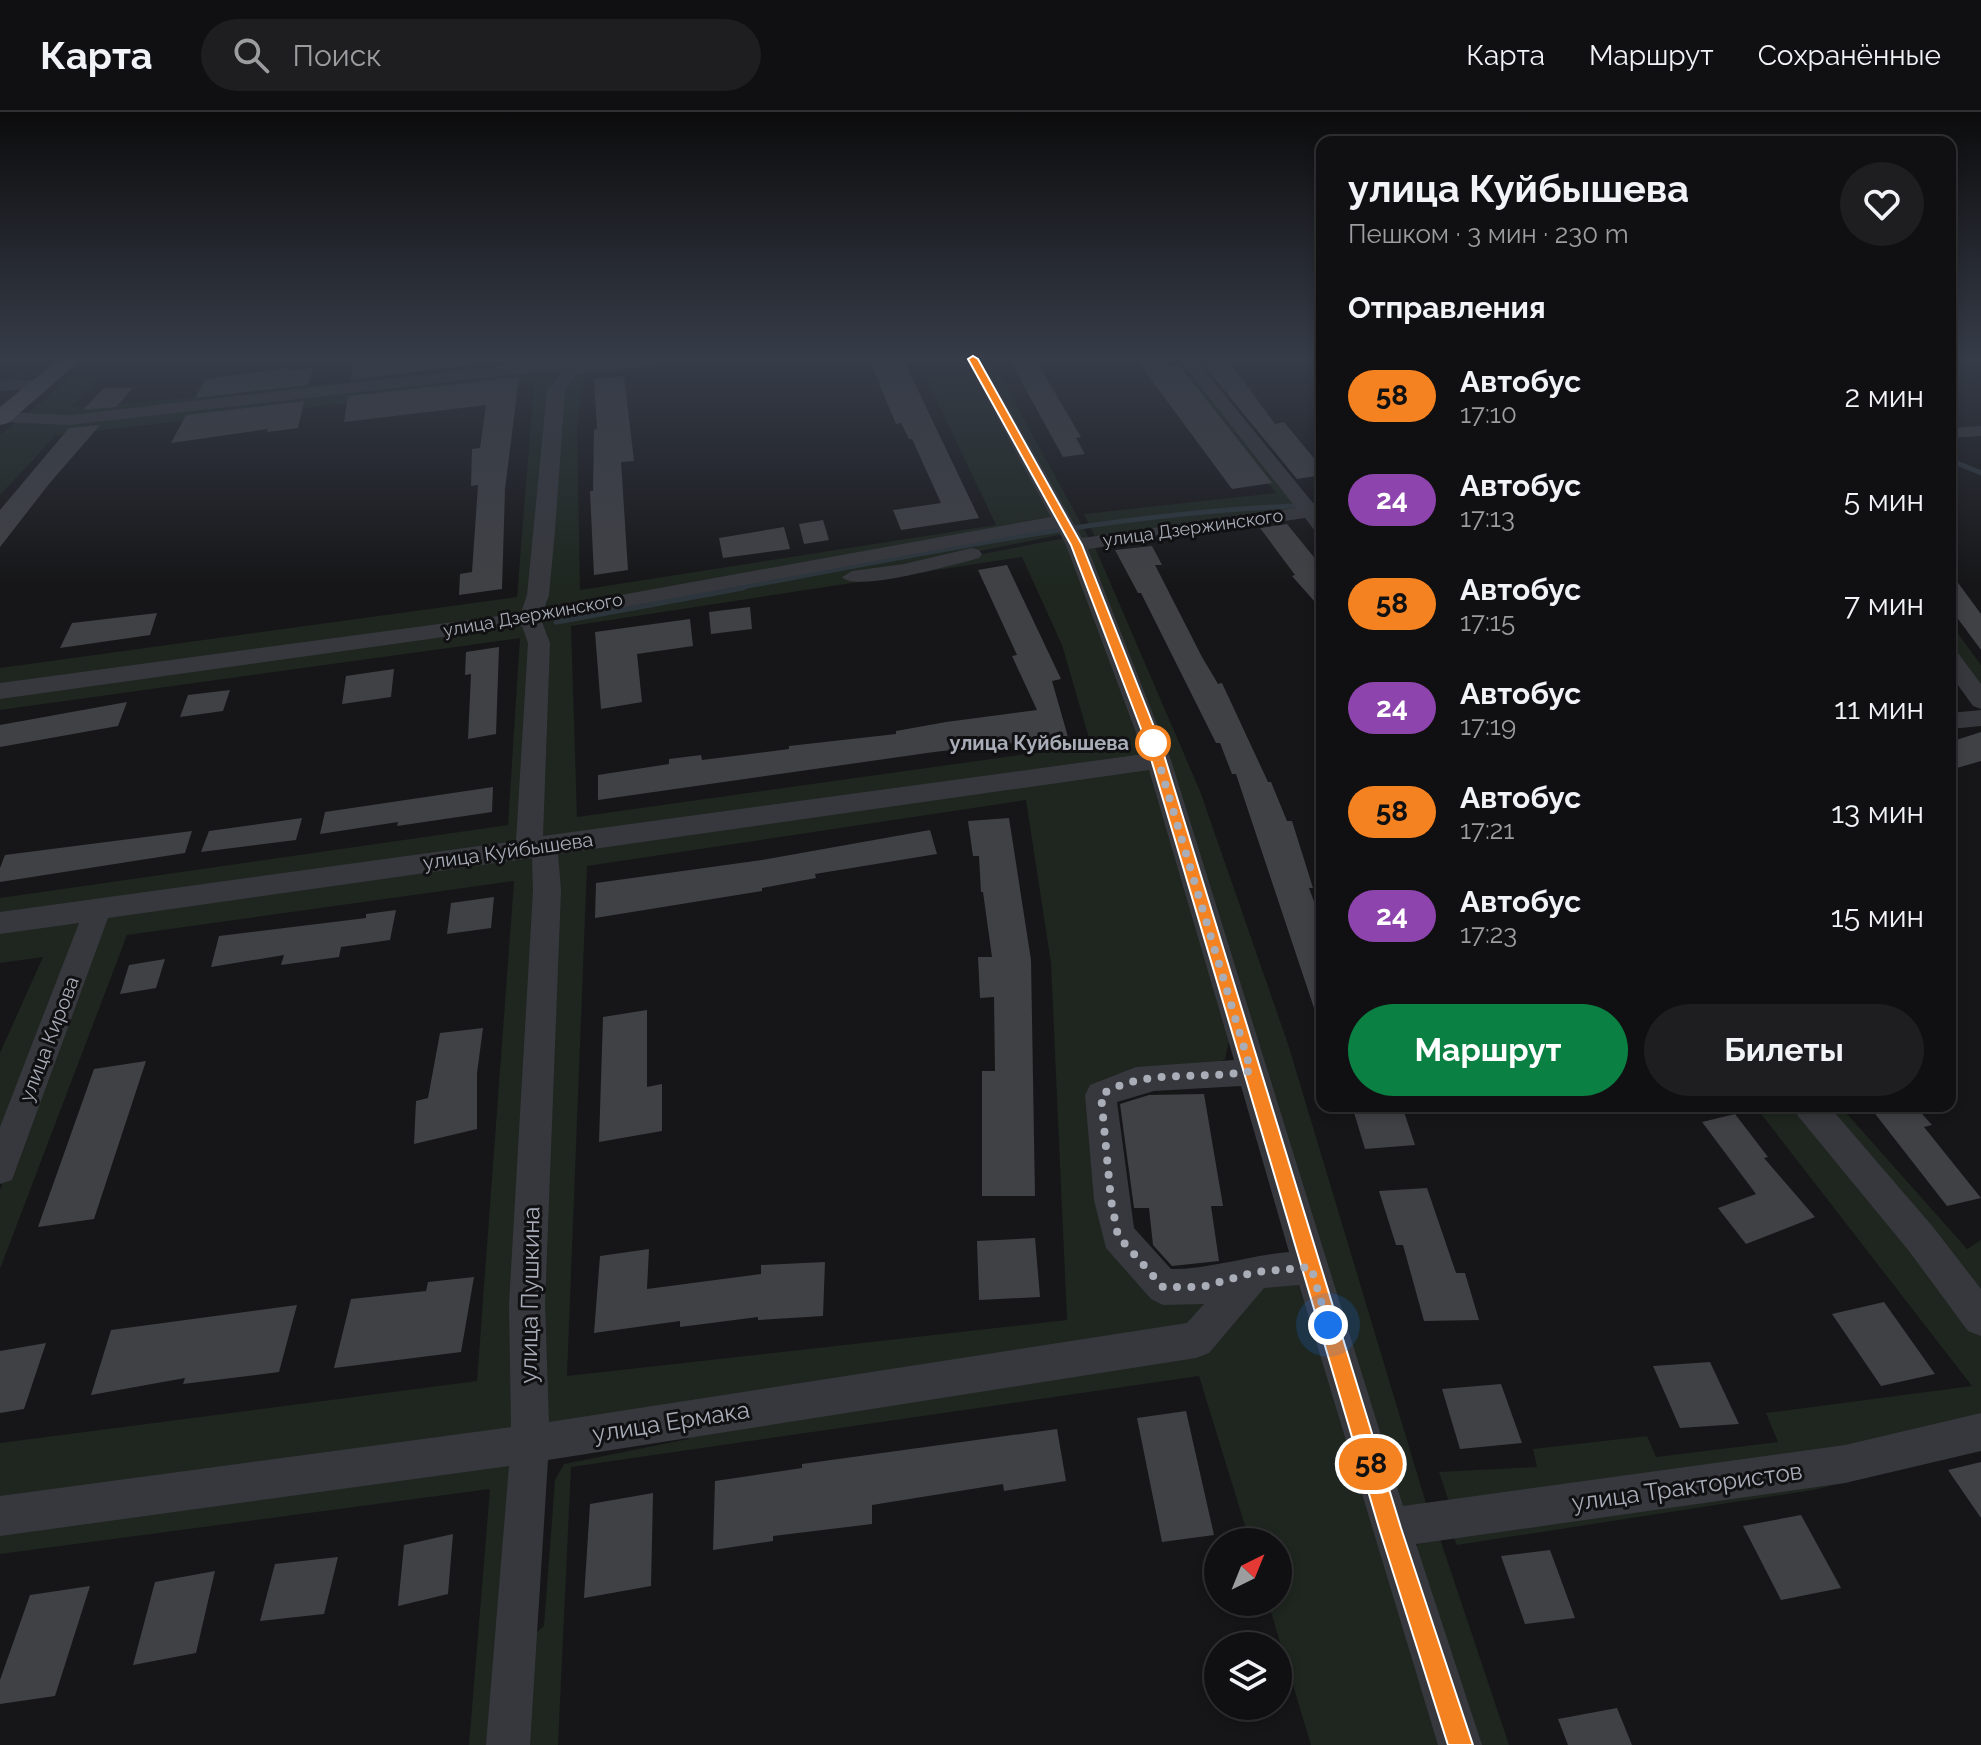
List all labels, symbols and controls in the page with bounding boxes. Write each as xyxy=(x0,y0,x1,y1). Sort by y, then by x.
search box xyxy=(201,19,761,91)
text: Карта xyxy=(40,33,153,78)
icon: search xyxy=(229,33,273,77)
text: Поиск xyxy=(293,38,382,73)
text: Карта xyxy=(1466,39,1545,72)
text: Маршрут xyxy=(1589,39,1714,72)
text: Сохранённые xyxy=(1758,39,1941,72)
button: heart xyxy=(1840,162,1924,246)
text: улица Куйбышева xyxy=(1348,166,1689,211)
text: Пешком · 3 мин · 230 m xyxy=(1348,219,1629,249)
text: Отправления xyxy=(1348,290,1546,325)
text: Автобус xyxy=(1460,364,1581,399)
text: 58 xyxy=(1376,379,1408,412)
text: 2 мин xyxy=(1844,379,1924,414)
text: 17:10 xyxy=(1460,399,1517,429)
text: Автобус xyxy=(1460,468,1581,503)
text: 24 xyxy=(1376,483,1408,516)
text: 5 мин xyxy=(1844,483,1924,518)
text: 17:13 xyxy=(1460,503,1515,533)
street label: улица Дзержинского xyxy=(1101,504,1285,551)
text: Автобус xyxy=(1460,572,1581,607)
text: 58 xyxy=(1376,587,1408,620)
text: 7 мин xyxy=(1844,587,1924,622)
street label: улица Дзержинского xyxy=(442,588,625,641)
text: 17:15 xyxy=(1460,607,1515,637)
text: Автобус xyxy=(1460,676,1581,711)
text: 24 xyxy=(1376,691,1408,724)
text: 11 мин xyxy=(1834,691,1924,726)
text: 17:19 xyxy=(1460,711,1516,741)
marker: улица Куйбышева xyxy=(1136,726,1170,760)
place label: улица Куйбышева xyxy=(949,731,1129,755)
text: Автобус xyxy=(1460,780,1581,815)
text: 58 xyxy=(1376,795,1408,828)
text: 13 мин xyxy=(1831,795,1924,830)
text: 17:21 xyxy=(1460,815,1514,845)
street label: улица Куйбышева xyxy=(421,827,595,875)
text: Автобус xyxy=(1460,884,1581,919)
text: 24 xyxy=(1376,899,1408,932)
text: 15 мин xyxy=(1831,899,1924,934)
text: 17:23 xyxy=(1460,919,1517,949)
street label: улица Кирова xyxy=(14,973,84,1105)
button: Маршрут xyxy=(1348,1004,1628,1096)
button: Билеты xyxy=(1644,1004,1924,1096)
street label: улица Пушкина xyxy=(513,1206,546,1384)
your location xyxy=(1308,1305,1348,1345)
street label: улица Ермака xyxy=(590,1395,752,1448)
line badge: 58 xyxy=(1335,1438,1407,1490)
text: 58 xyxy=(1355,1447,1387,1480)
street label: улица Трактористов xyxy=(1570,1456,1804,1517)
north arrow xyxy=(1204,1528,1292,1616)
map controls xyxy=(1204,1528,1292,1720)
button: layers xyxy=(1204,1632,1292,1720)

